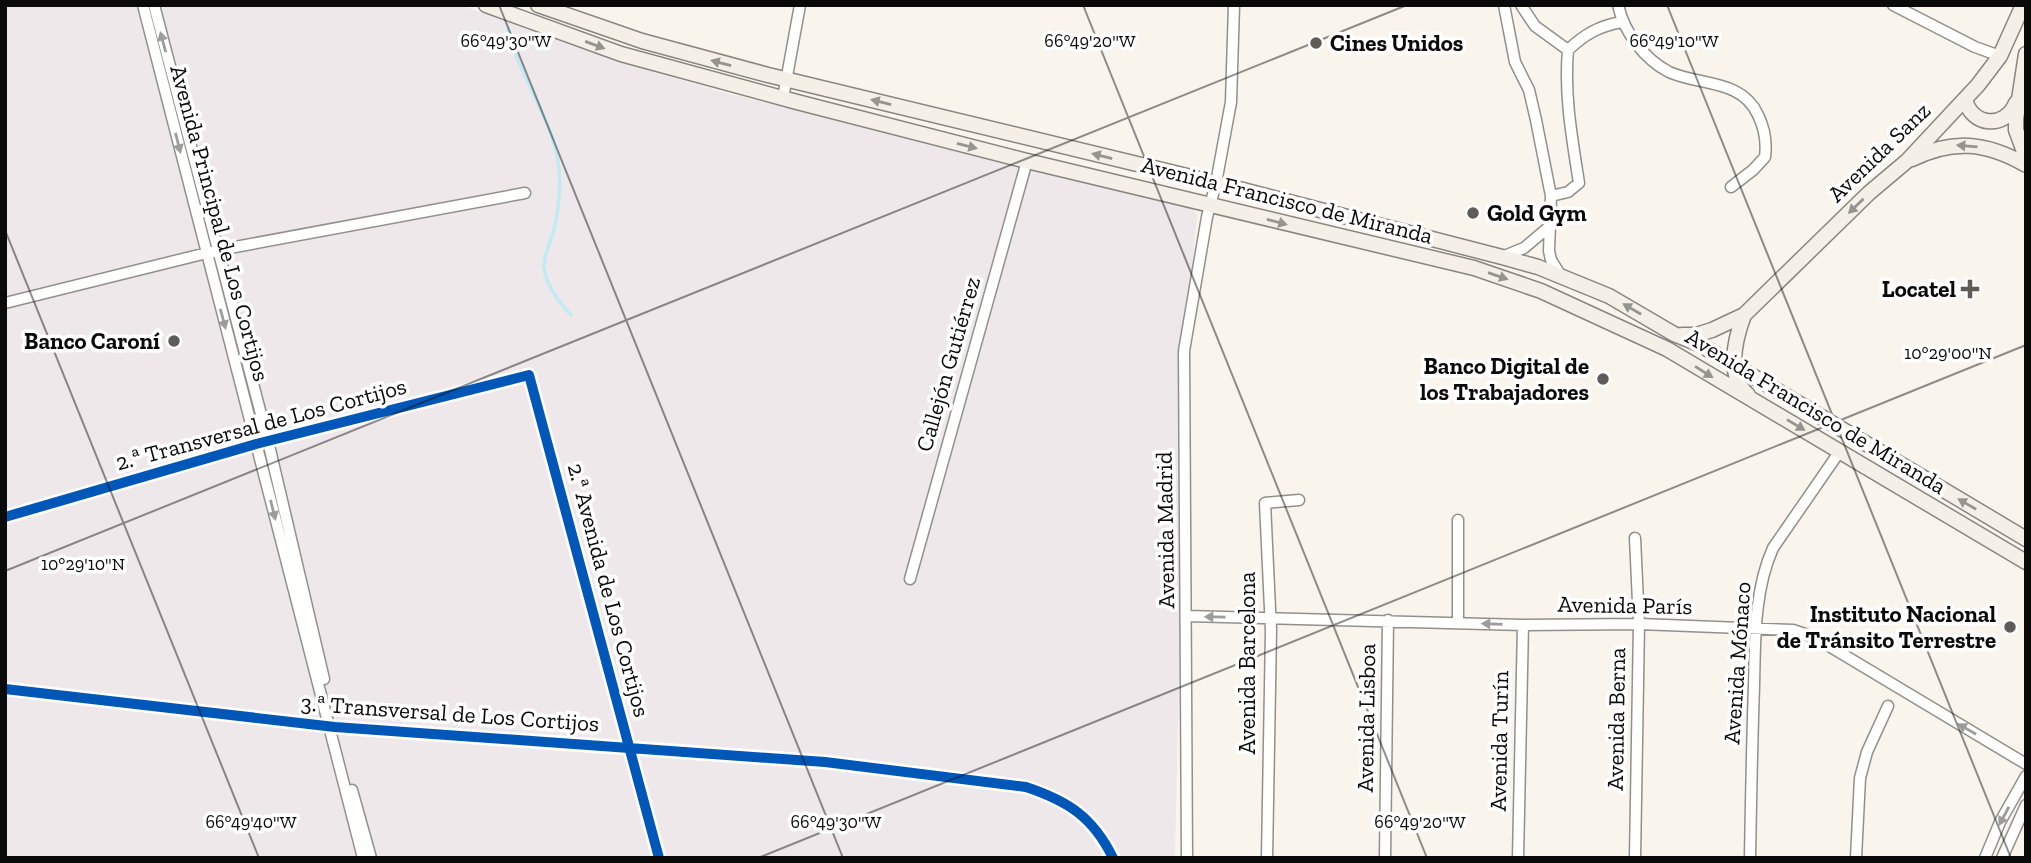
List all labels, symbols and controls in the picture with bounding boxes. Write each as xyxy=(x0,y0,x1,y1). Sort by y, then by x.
place label: Cines Unidos xyxy=(1330,29,1463,57)
text: 66°49'30"W xyxy=(461,30,552,52)
text: 66°49'20"W xyxy=(1044,30,1136,52)
text: 66°49'10"W xyxy=(1630,30,1719,52)
one-way arrow xyxy=(158,31,168,52)
marker: Cines Unidos xyxy=(1308,35,1324,51)
one-way arrow xyxy=(584,39,605,50)
one-way arrow xyxy=(710,57,732,68)
street label: Avenida Principal de Los Cortijos xyxy=(164,62,276,384)
one-way arrow xyxy=(870,96,892,107)
street label: Avenida Sanz xyxy=(1822,96,1936,208)
one-way arrow xyxy=(173,132,184,154)
one-way arrow xyxy=(1956,140,1978,151)
one-way arrow xyxy=(957,141,979,152)
one-way arrow xyxy=(1091,150,1113,161)
street label: Avenida Francisco de Miranda xyxy=(1138,150,1436,250)
one-way arrow xyxy=(1848,198,1865,214)
place label: Gold Gym xyxy=(1487,199,1587,227)
marker: Gold Gym xyxy=(1465,205,1481,221)
one-way arrow xyxy=(1266,217,1288,228)
one-way arrow xyxy=(1487,272,1508,282)
street label: Callejón Gutiérrez xyxy=(910,273,986,455)
place label: Locatel xyxy=(1882,275,1956,303)
marker: Locatel xyxy=(1962,281,1978,297)
one-way arrow xyxy=(1623,303,1642,315)
one-way arrow xyxy=(218,308,229,330)
street label: Avenida Francisco de Miranda xyxy=(1681,322,1951,500)
place label: Banco Caroní xyxy=(24,327,160,355)
marker: Banco Caroní xyxy=(166,333,182,349)
text: 10°29'00"N xyxy=(1904,342,1992,364)
place label: Banco Digital de los Trabajadores xyxy=(1420,352,1589,406)
one-way arrow xyxy=(1694,365,1713,378)
marker: Banco Digital de los Trabajadores xyxy=(1595,371,1611,387)
street label: 2.ª Transversal de Los Cortijos xyxy=(113,372,409,476)
one-way arrow xyxy=(1786,418,1805,431)
street label: Avenida Madrid xyxy=(1150,451,1180,609)
street label: 2.ª Avenida de Los Cortijos xyxy=(562,460,656,720)
one-way arrow xyxy=(1957,498,1976,511)
one-way arrow xyxy=(268,499,279,521)
text: 10°29'10"N xyxy=(41,553,125,575)
street label: Avenida Barcelona xyxy=(1233,572,1261,754)
street label: Avenida Mónaco xyxy=(1717,581,1757,745)
street label: Avenida París xyxy=(1557,590,1693,620)
place label: Instituto Nacional de Tránsito Terrestre xyxy=(1777,600,1996,654)
one-way arrow xyxy=(1204,611,1226,623)
one-way arrow xyxy=(1481,618,1503,629)
marker: Instituto Nacional de Tránsito Terrestre xyxy=(2002,619,2018,635)
street label: Avenida Lisboa xyxy=(1351,643,1381,793)
street label: Avenida Berna xyxy=(1601,647,1631,791)
street label: Avenida Turín xyxy=(1484,670,1514,812)
street label: 3.ª Transversal de Los Cortijos xyxy=(300,689,600,737)
one-way arrow xyxy=(1957,723,1976,735)
one-way arrow xyxy=(1998,806,2010,826)
text: 66°49'40"W xyxy=(205,811,297,833)
text: 66°49'30"W xyxy=(791,811,882,833)
text: 66°49'20"W xyxy=(1374,811,1466,833)

